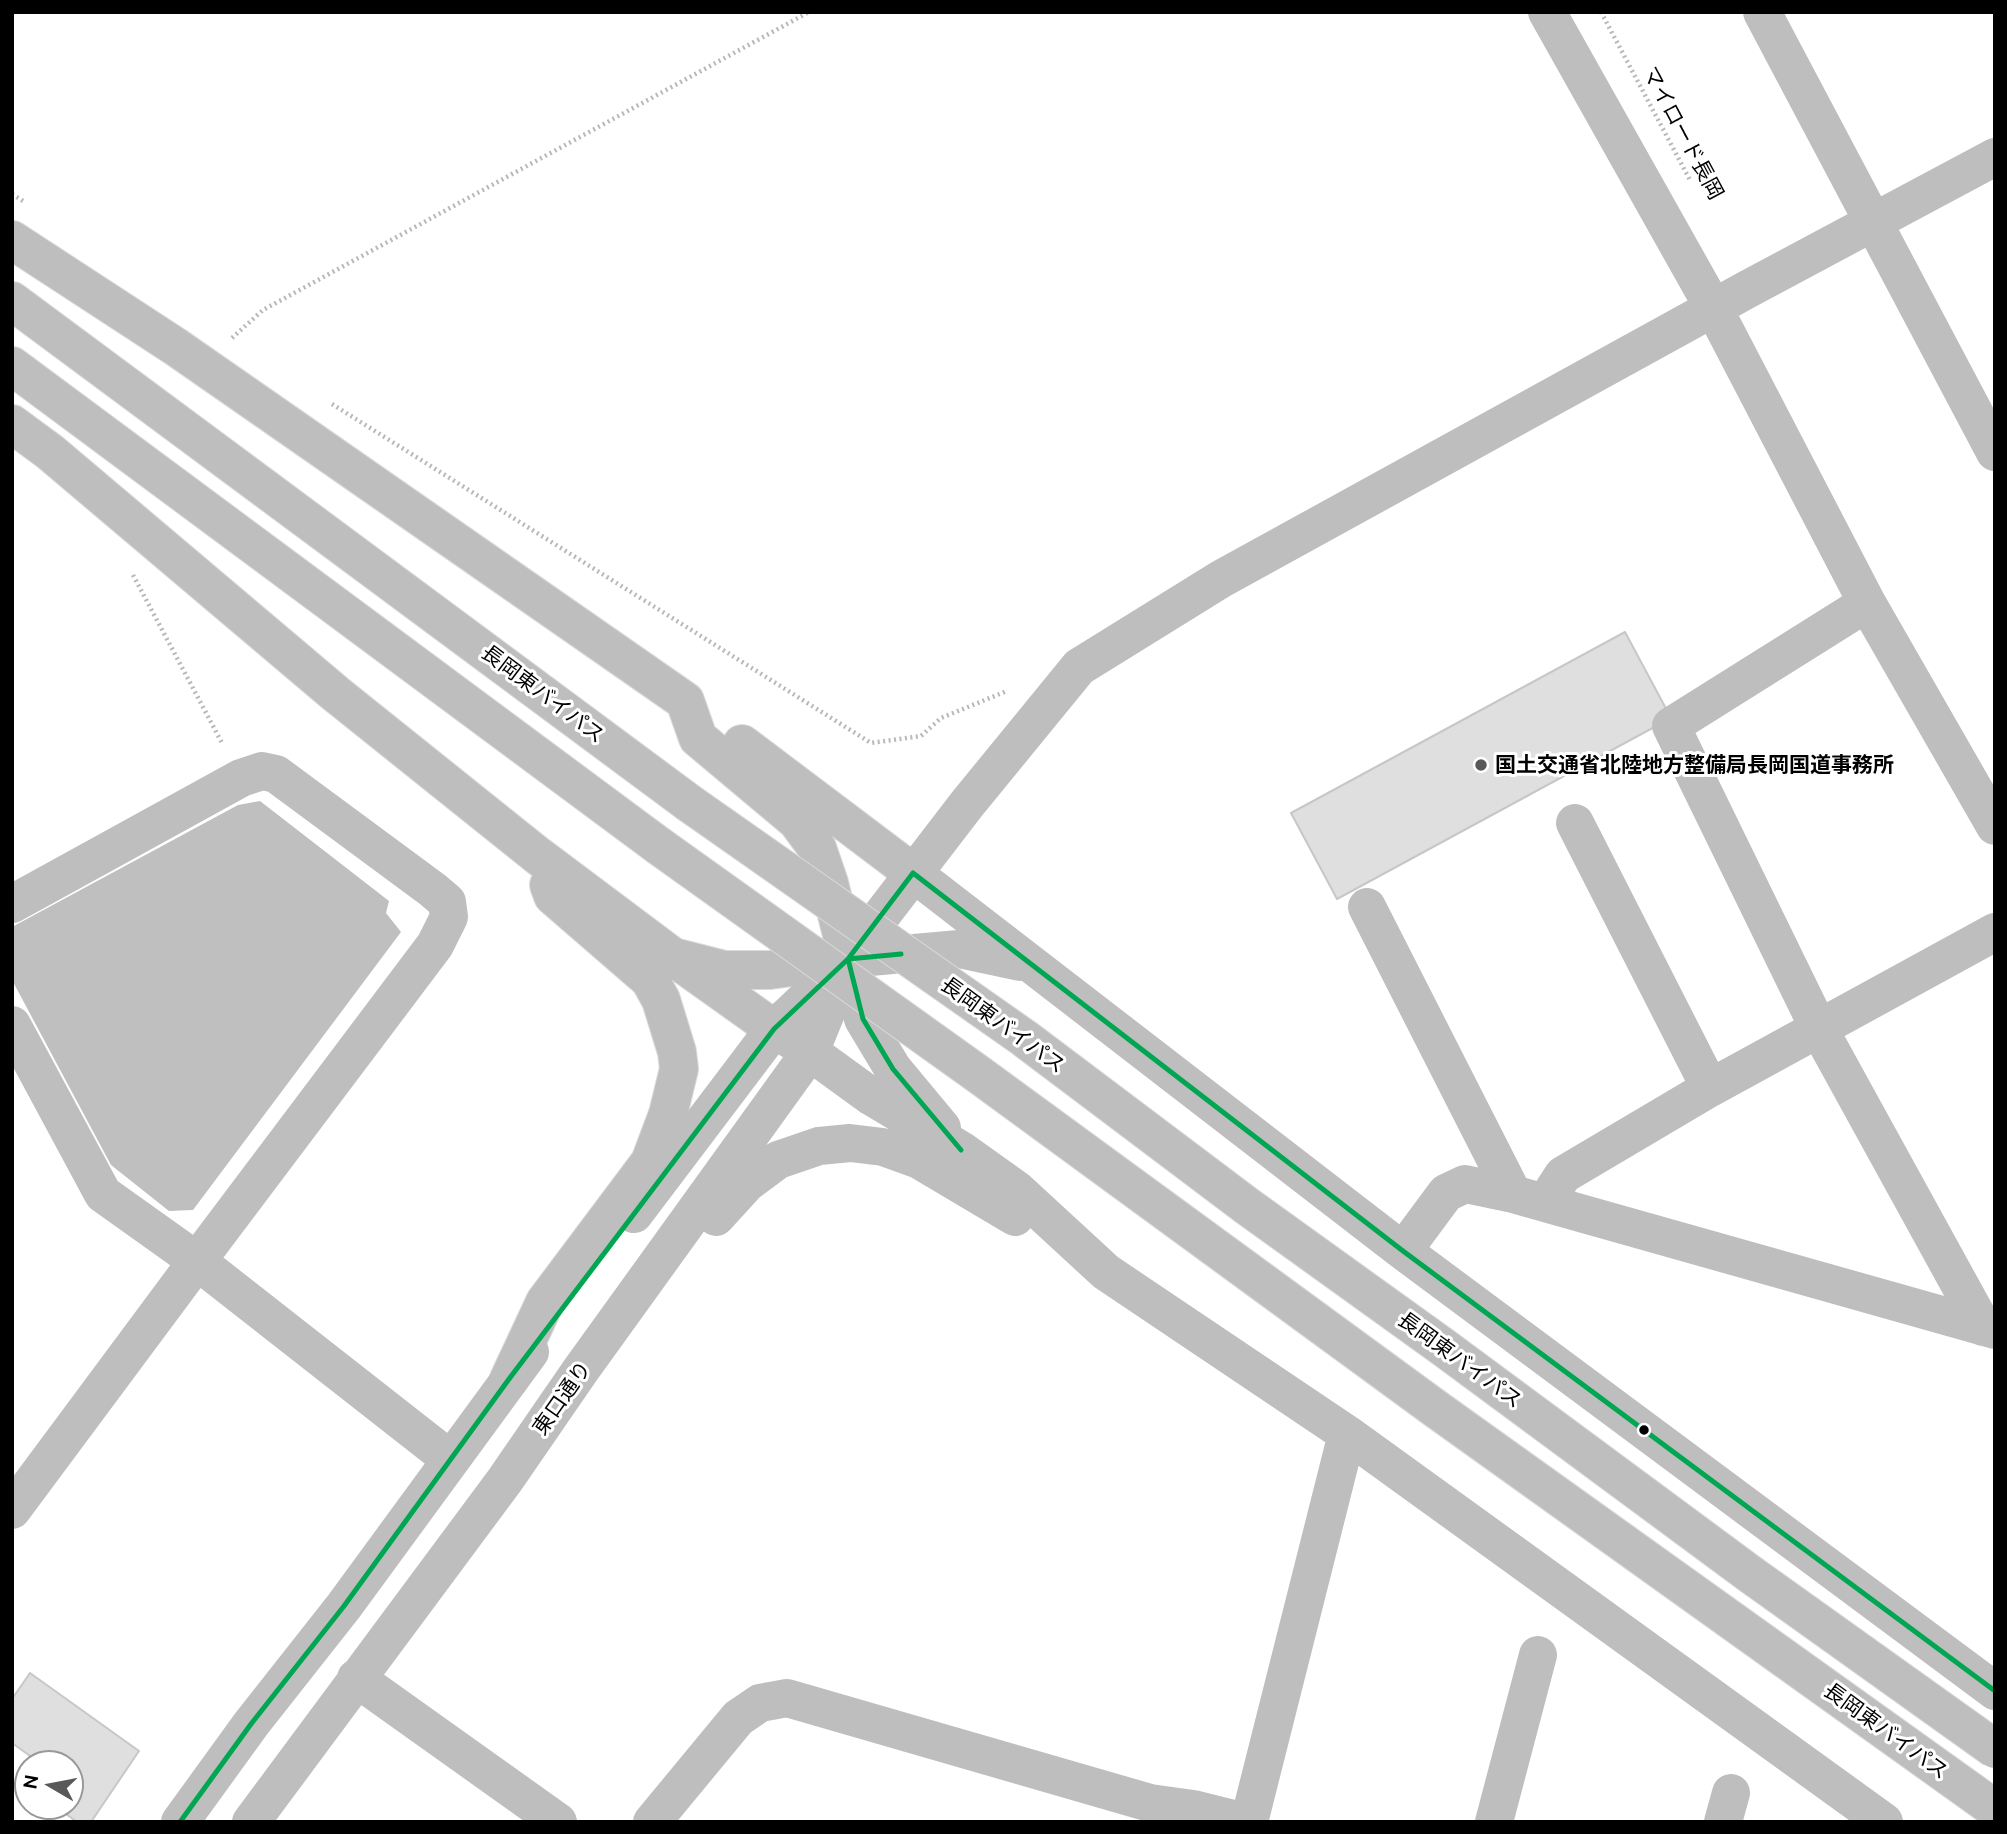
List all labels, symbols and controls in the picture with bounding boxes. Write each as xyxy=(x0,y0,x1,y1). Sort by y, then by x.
street label: マイロード長岡 xyxy=(1637,62,1729,204)
street label: 長岡東バイパス xyxy=(477,640,609,748)
place label: 国土交通省北陸地方整備局長岡国道事務所 xyxy=(1495,752,1894,778)
marker: 国土交通省北陸地方整備局長岡国道事務所 xyxy=(1473,757,1489,773)
street label: 長岡東バイパス xyxy=(936,972,1070,1078)
street label: 長岡東バイパス xyxy=(1393,1307,1527,1413)
street label: 東口通り xyxy=(528,1356,596,1440)
unlabelled marker xyxy=(1637,1423,1651,1437)
street label: 長岡東バイパス xyxy=(1819,1678,1953,1784)
north arrow xyxy=(14,1750,84,1820)
text: N xyxy=(18,1773,42,1791)

